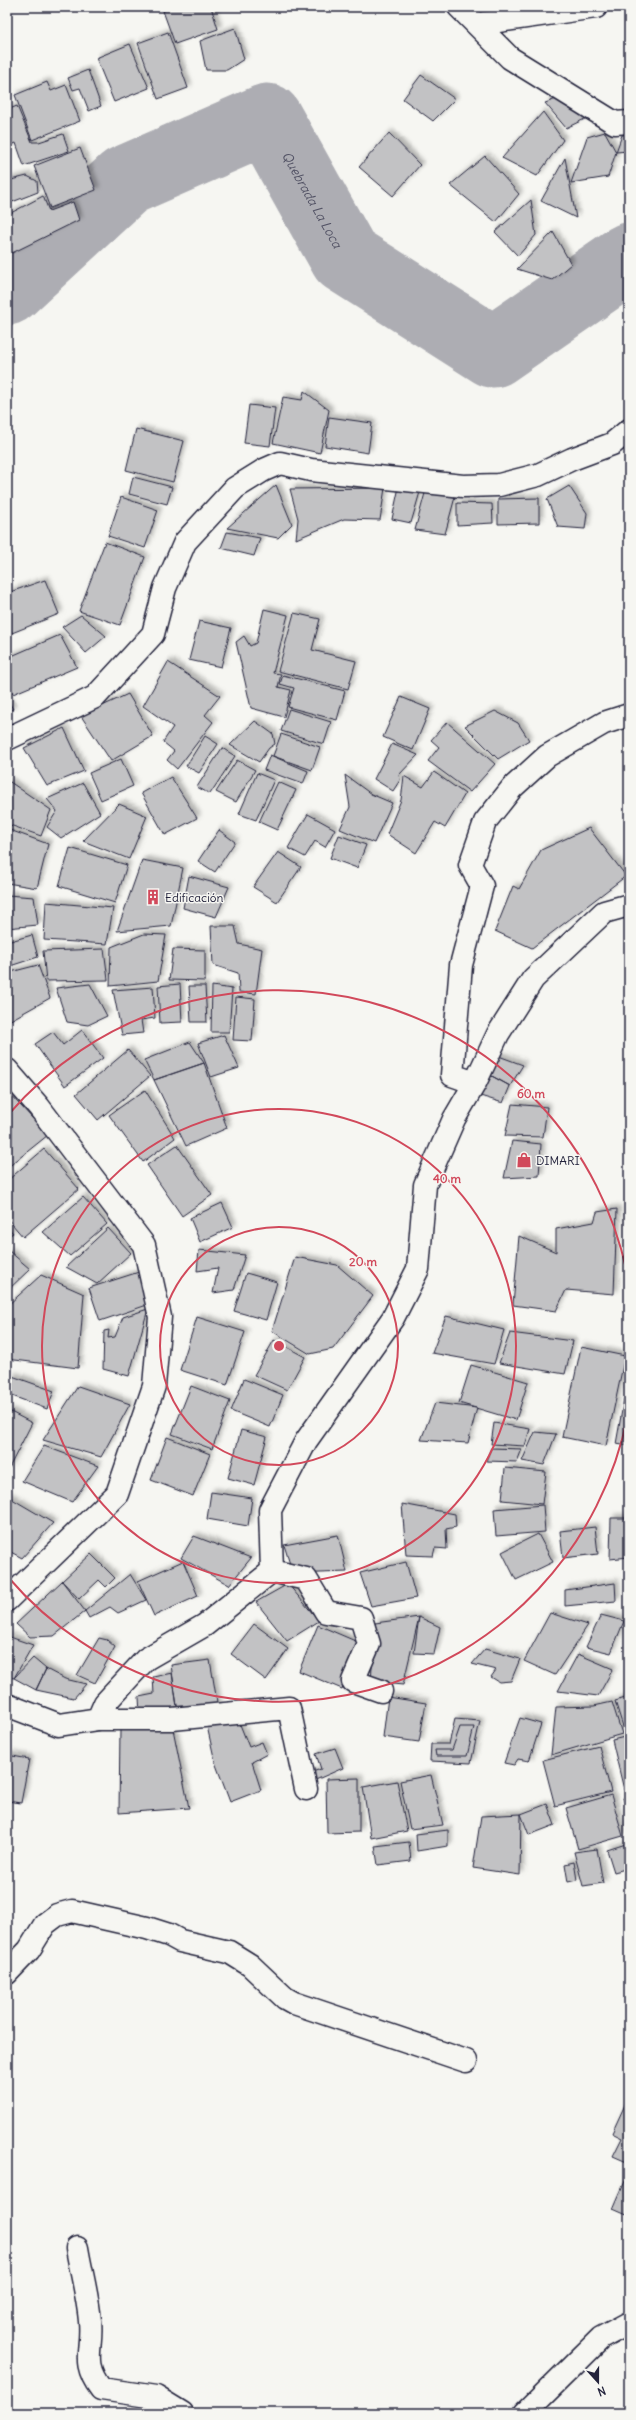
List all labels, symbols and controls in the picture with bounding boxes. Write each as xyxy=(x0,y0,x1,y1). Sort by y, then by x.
water label: Quebrada La Loca xyxy=(278,148,346,251)
building icon: Edificación xyxy=(144,888,162,906)
place label: Edificación xyxy=(165,890,224,905)
text: 60 m xyxy=(517,1086,546,1101)
shop icon: DIMARI xyxy=(515,1151,533,1169)
place label: DIMARI xyxy=(536,1153,580,1168)
text: 40 m xyxy=(433,1171,462,1186)
text: 20 m xyxy=(349,1254,377,1269)
centre of rings xyxy=(272,1339,286,1353)
north arrow xyxy=(578,2362,618,2402)
text: N xyxy=(596,2383,608,2399)

